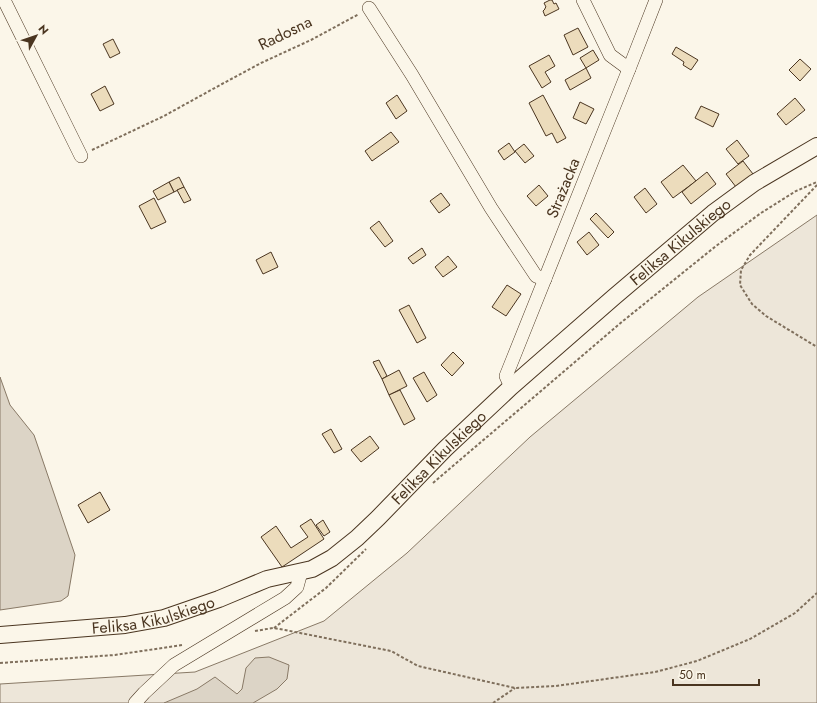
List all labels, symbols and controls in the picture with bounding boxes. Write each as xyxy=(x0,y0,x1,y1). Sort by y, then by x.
street label: Radosna xyxy=(254,10,316,56)
north arrow xyxy=(16,16,56,56)
text: N xyxy=(35,21,53,38)
street label: Strażacka xyxy=(540,154,586,222)
street label: Feliksa Kikulskiego xyxy=(624,192,736,291)
street label: Feliksa Kikulskiego xyxy=(386,405,491,509)
street label: Feliksa Kikulskiego xyxy=(91,590,218,639)
scale bar xyxy=(673,661,759,687)
text: 50 m xyxy=(679,666,706,684)

